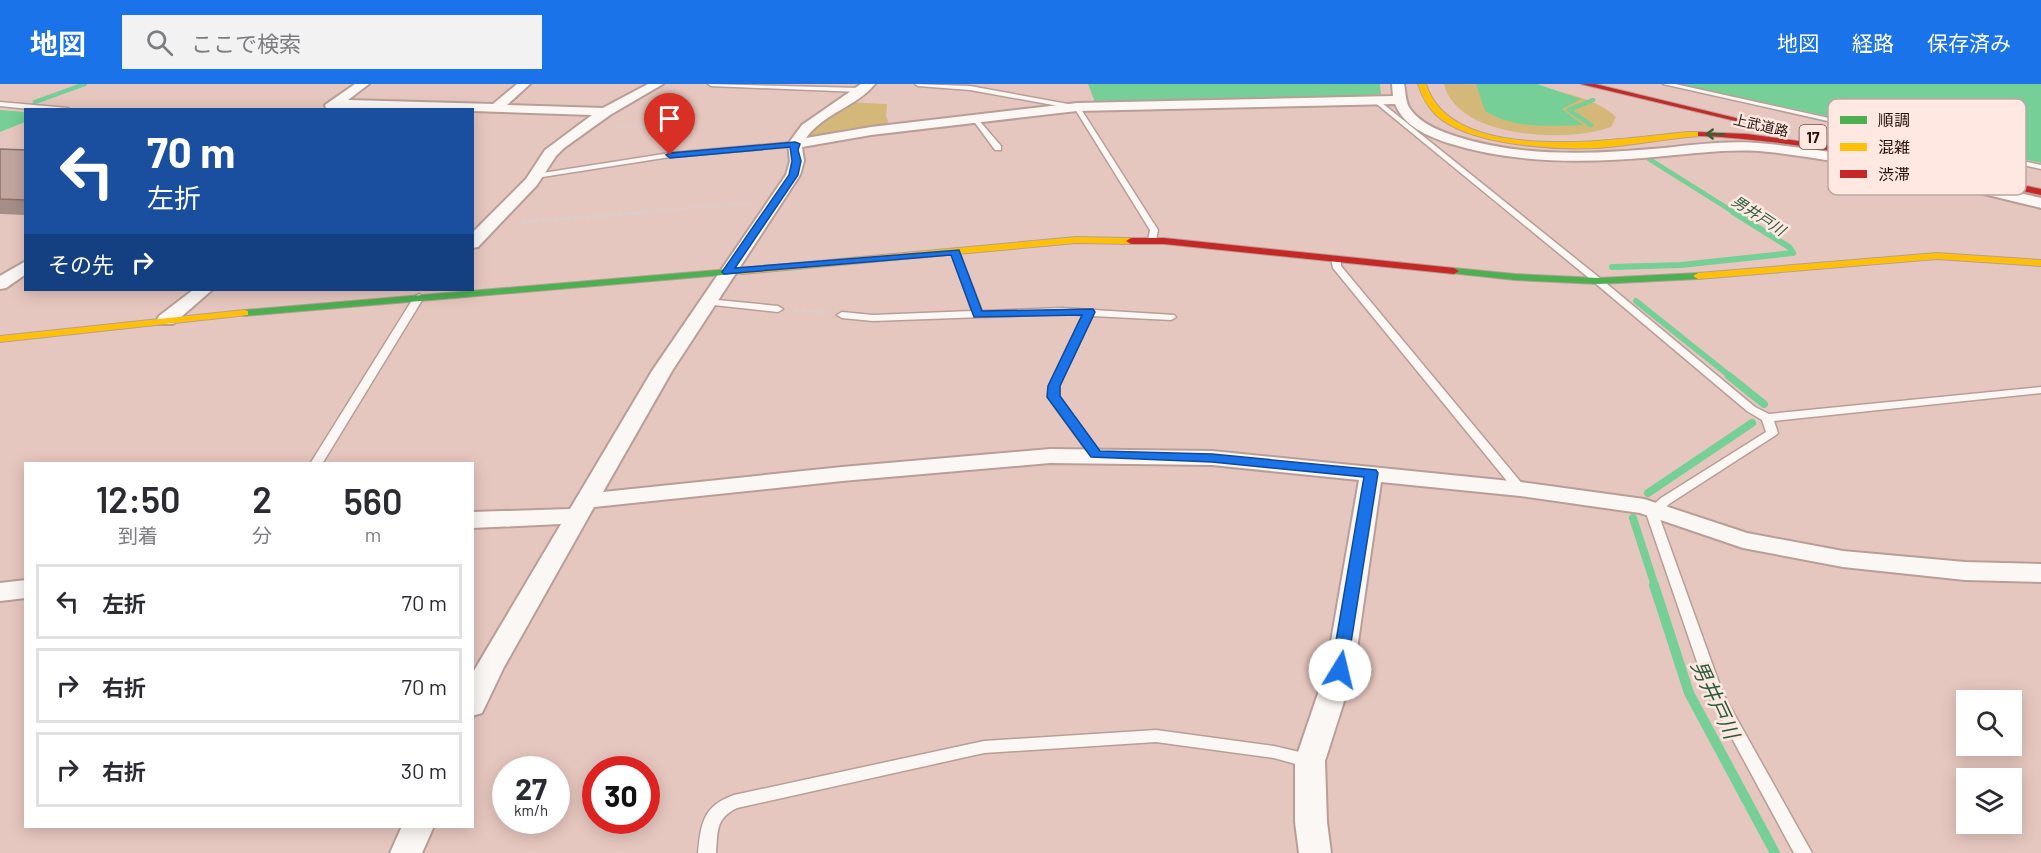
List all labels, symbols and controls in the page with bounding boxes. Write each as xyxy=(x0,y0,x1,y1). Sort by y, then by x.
search box xyxy=(122,15,542,69)
text: 地図 xyxy=(30,26,86,60)
icon: search xyxy=(143,26,176,59)
text: ここで検索 xyxy=(191,30,301,56)
text: 地図 xyxy=(1777,30,1819,55)
text: 経路 xyxy=(1852,30,1894,55)
text: 保存済み xyxy=(1927,30,2011,55)
pin xyxy=(644,93,695,155)
legend xyxy=(1828,99,2026,195)
icon: arrive xyxy=(653,102,686,135)
street label: 上武道路 xyxy=(1732,110,1790,140)
text: 順調 xyxy=(1878,110,1910,129)
road number: 17 xyxy=(1800,125,1826,149)
text: 70 m xyxy=(147,126,235,176)
one-way arrow xyxy=(1706,128,1726,140)
icon: left xyxy=(48,132,126,210)
text: 混雑 xyxy=(1878,137,1910,156)
text: 渋滞 xyxy=(1878,164,1910,183)
text: 左折 xyxy=(147,181,201,213)
water label: 男井戸川 xyxy=(1729,191,1791,240)
icon: right xyxy=(126,246,159,279)
text: その先 xyxy=(48,251,114,277)
text: 12:50 xyxy=(96,477,181,520)
text: 2 xyxy=(252,477,272,520)
text: 560 xyxy=(344,479,402,522)
text: m xyxy=(365,522,381,546)
text: 到着 xyxy=(118,523,158,547)
text: 分 xyxy=(252,523,272,547)
icon: left xyxy=(51,585,84,618)
text: 70 m xyxy=(402,589,447,615)
text: 左折 xyxy=(102,590,146,616)
position arrow xyxy=(1308,638,1372,702)
water label: 男井戸川 xyxy=(1687,656,1746,744)
icon: right xyxy=(51,669,84,702)
text: 70 m xyxy=(402,673,447,699)
text: 右折 xyxy=(102,674,146,700)
map controls xyxy=(1956,690,2022,834)
button: search xyxy=(1956,690,2022,756)
icon: right xyxy=(51,753,84,786)
speed limit sign: 30 xyxy=(582,756,660,834)
text: 30 m xyxy=(401,757,447,783)
text: 右折 xyxy=(102,758,146,784)
button: layers xyxy=(1956,768,2022,834)
text: 27 xyxy=(515,770,547,806)
text: km/h xyxy=(514,801,548,819)

